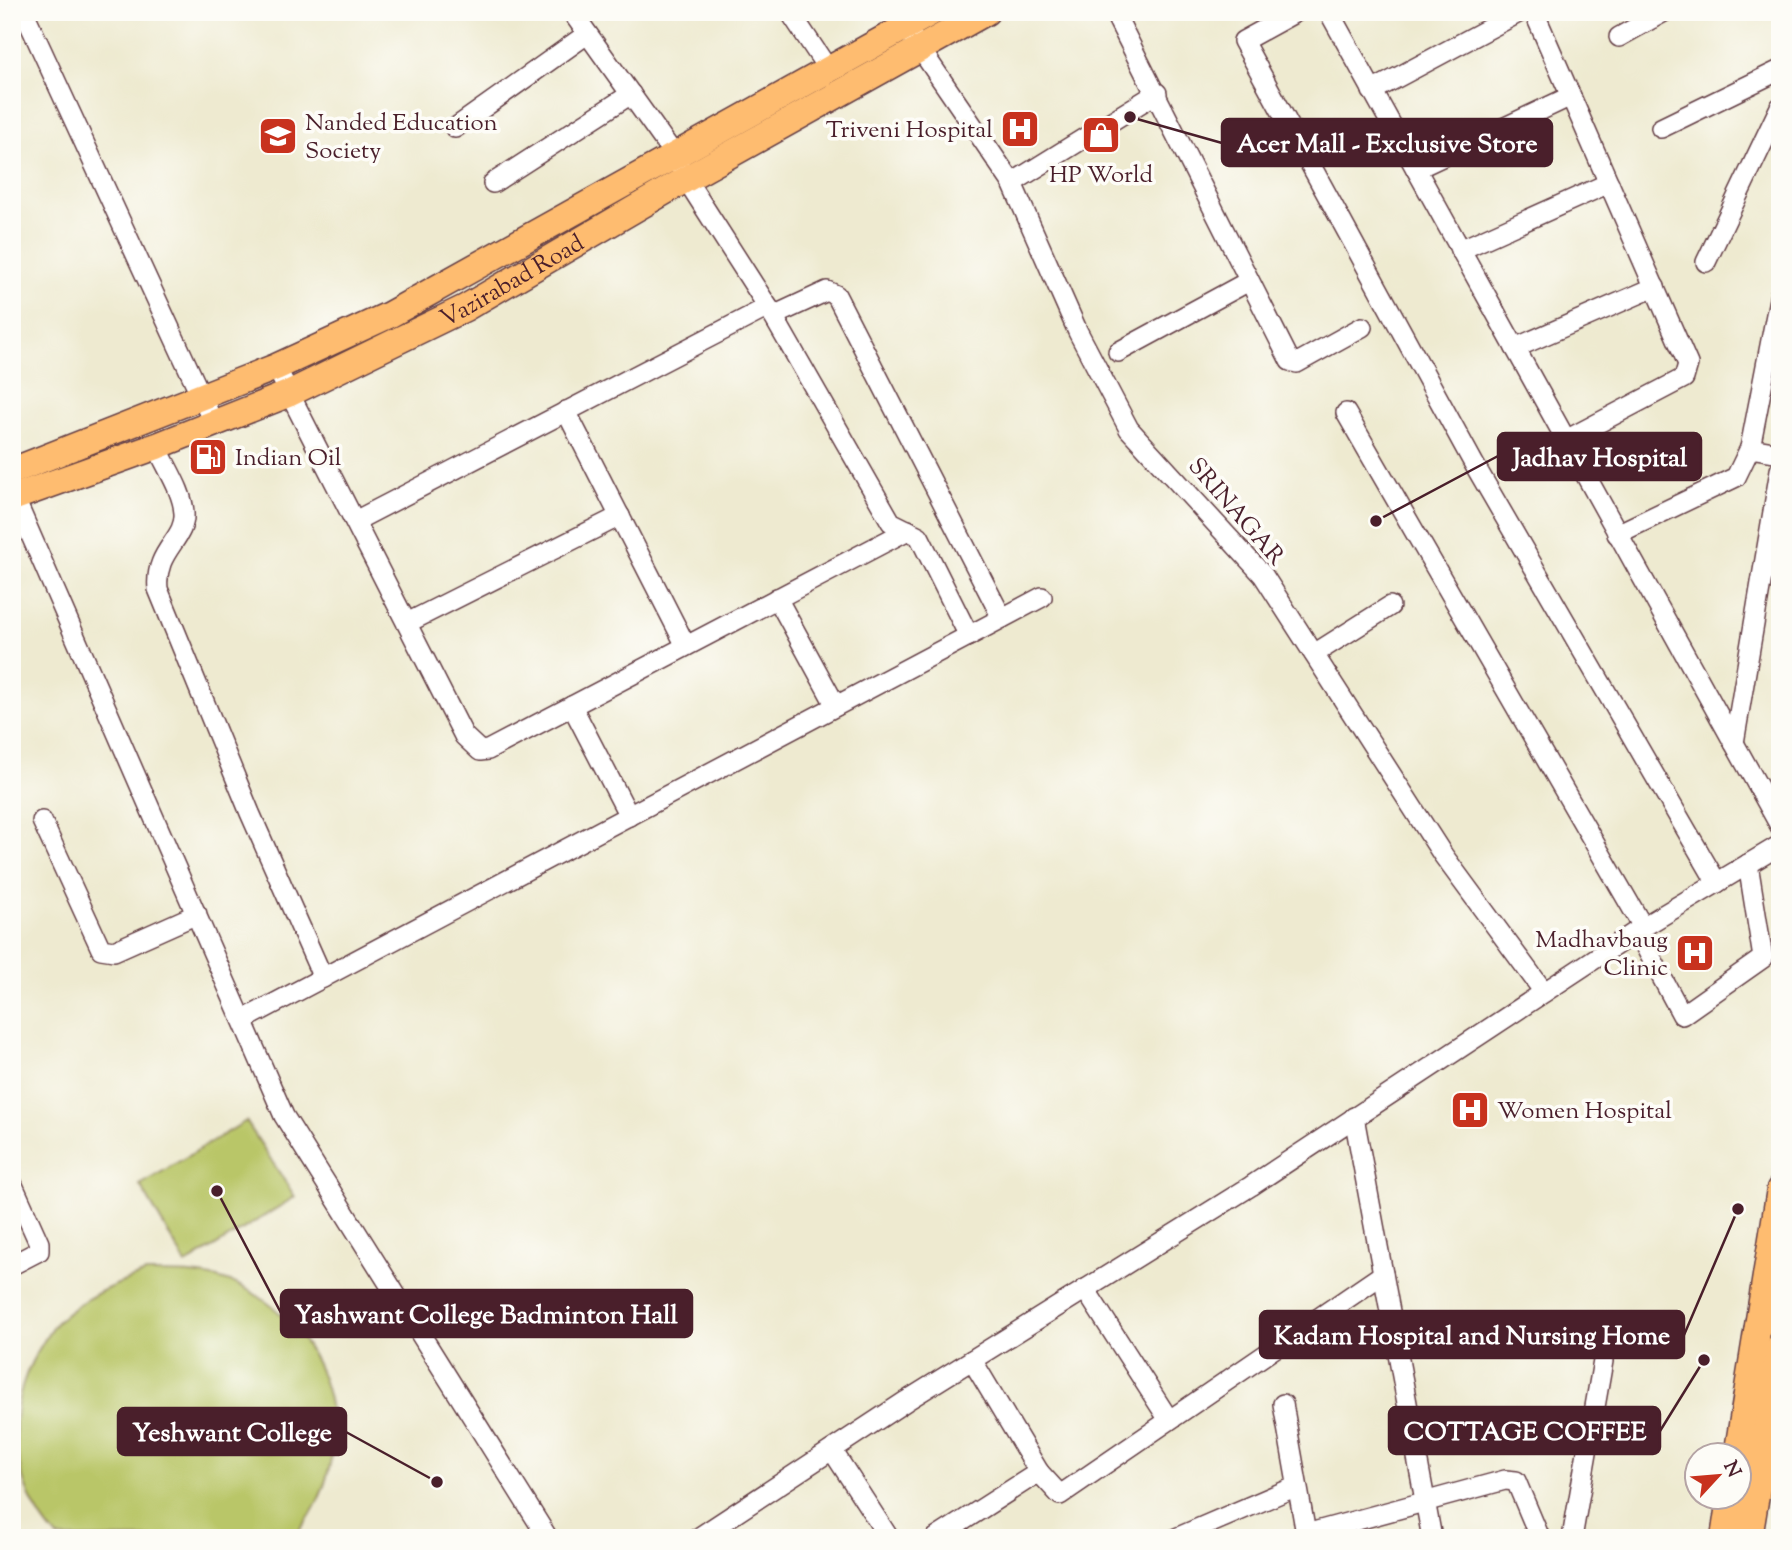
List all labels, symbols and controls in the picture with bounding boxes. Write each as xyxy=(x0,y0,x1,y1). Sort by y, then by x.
place label: Nanded Education Society xyxy=(305,107,498,169)
hospital icon: Triveni Hospital xyxy=(999,108,1041,150)
place label: Triveni Hospital xyxy=(826,114,993,148)
shop icon: HP World xyxy=(1080,114,1122,156)
school or university icon: Nanded Education Society xyxy=(257,115,299,157)
callout: Acer Mall - Exclusive Store xyxy=(1222,119,1552,166)
text: Acer Mall - Exclusive Store xyxy=(1236,127,1538,164)
place label: HP World xyxy=(1049,159,1153,193)
street label: Vazirabad Road xyxy=(435,227,591,337)
callout: Jadhav Hospital xyxy=(1498,433,1701,480)
fuel station icon: Indian Oil xyxy=(187,436,229,478)
text: Jadhav Hospital xyxy=(1511,441,1688,478)
place label: Indian Oil xyxy=(235,442,342,476)
street label: SRINAGAR xyxy=(1179,451,1292,574)
place label: Madhavbaug Clinic xyxy=(1535,924,1668,986)
hospital icon: Madhavbaug Clinic xyxy=(1674,932,1716,974)
hospital icon: Women Hospital xyxy=(1449,1089,1491,1131)
place label: Women Hospital xyxy=(1497,1095,1672,1129)
callout: Yashwant College Badminton Hall xyxy=(281,1290,692,1337)
text: Yashwant College Badminton Hall xyxy=(294,1298,679,1335)
callout: Kadam Hospital and Nursing Home xyxy=(1260,1311,1684,1358)
text: Kadam Hospital and Nursing Home xyxy=(1274,1319,1670,1356)
callout: COTTAGE COFFEE xyxy=(1389,1407,1660,1454)
callout: Yeshwant College xyxy=(118,1408,346,1455)
text: COTTAGE COFFEE xyxy=(1403,1415,1647,1452)
text: Yeshwant College xyxy=(132,1416,332,1453)
north arrow xyxy=(1684,1442,1754,1512)
text: N xyxy=(1716,1457,1746,1482)

